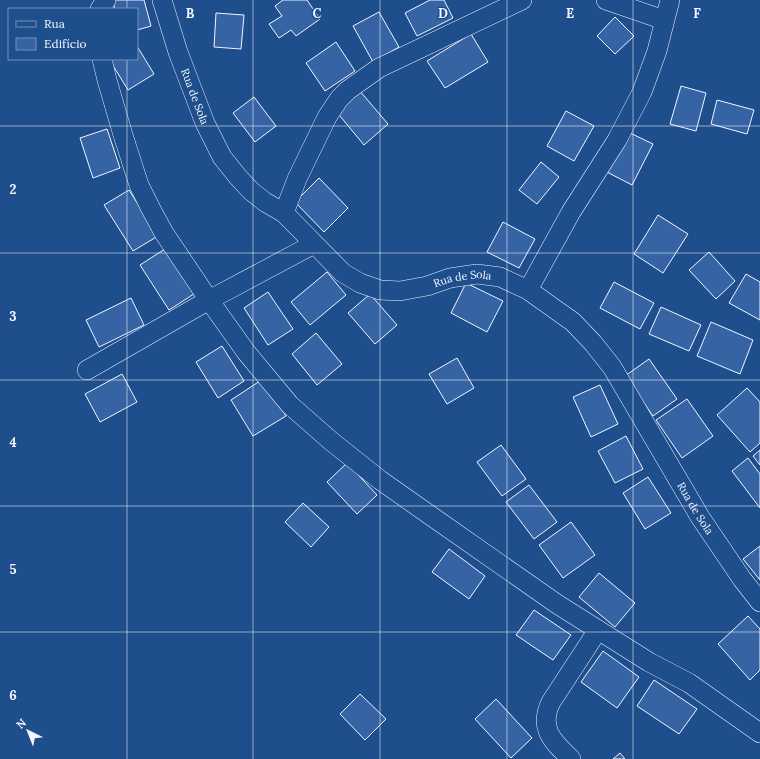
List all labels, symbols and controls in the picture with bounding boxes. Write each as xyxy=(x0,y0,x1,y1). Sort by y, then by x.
text: B xyxy=(186,5,195,22)
text: C xyxy=(313,5,322,22)
text: D xyxy=(438,5,448,22)
text: E xyxy=(566,5,574,22)
text: F xyxy=(693,5,701,22)
legend xyxy=(8,8,138,60)
text: Rua xyxy=(44,16,65,31)
text: Edifício xyxy=(44,36,87,51)
street label: Rua de Sola xyxy=(178,66,212,127)
text: 2 xyxy=(10,181,17,198)
street label: Rua de Sola xyxy=(431,267,493,290)
text: 3 xyxy=(9,308,17,325)
text: 4 xyxy=(9,434,17,451)
street label: Rua de Sola xyxy=(674,480,717,537)
text: 5 xyxy=(9,561,17,578)
text: 6 xyxy=(9,687,17,704)
north arrow xyxy=(8,711,48,751)
text: N xyxy=(13,715,29,732)

